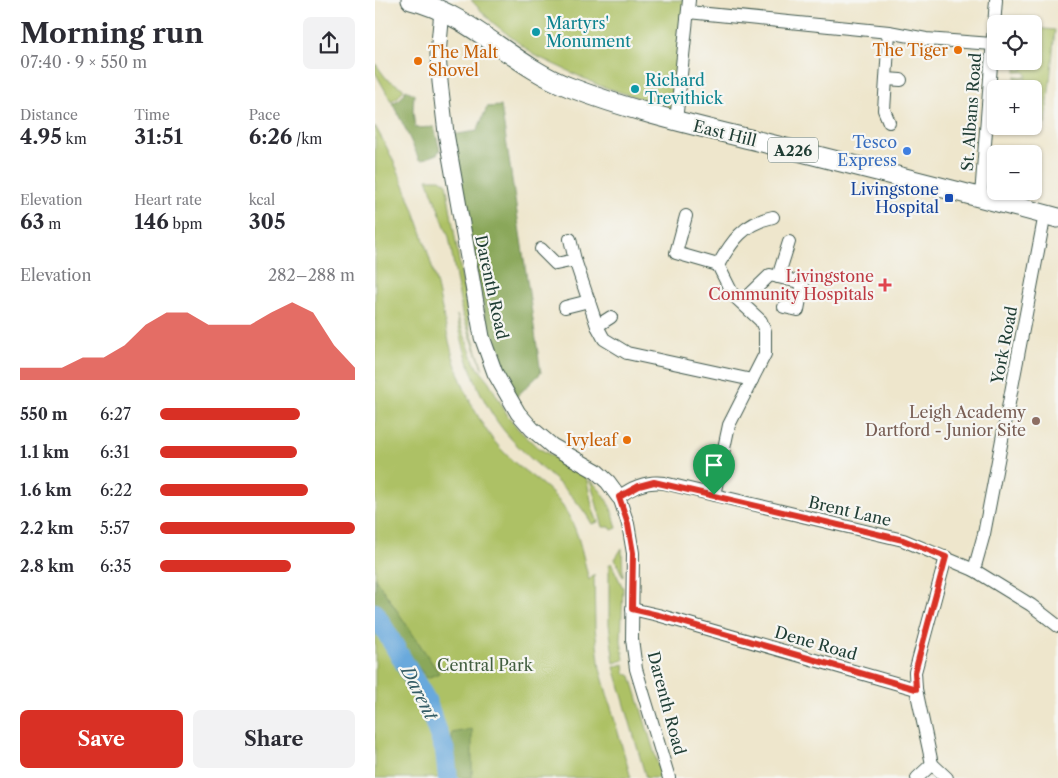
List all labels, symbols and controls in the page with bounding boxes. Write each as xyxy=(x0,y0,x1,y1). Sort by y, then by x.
place label: Martyrs' Monument xyxy=(546,13,631,51)
map controls xyxy=(987,15,1042,200)
button: locate xyxy=(987,15,1042,70)
text: Morning run xyxy=(20,16,204,50)
button: share xyxy=(303,17,355,69)
marker: Martyrs' Monument xyxy=(530,26,542,38)
place label: The Tiger xyxy=(873,40,948,60)
place label: The Malt Shovel xyxy=(428,42,498,80)
marker: The Tiger xyxy=(952,44,964,56)
text: 07:40 · 9 × 550 m xyxy=(20,52,147,72)
street label: St. Albans Road xyxy=(957,52,985,172)
marker: The Malt Shovel xyxy=(412,55,424,67)
place label: Richard Trevithick xyxy=(645,70,724,108)
button: + xyxy=(987,80,1042,135)
marker: Richard Trevithick xyxy=(629,83,641,95)
text: Distance xyxy=(20,106,78,124)
text: Time xyxy=(134,106,170,124)
text: Pace xyxy=(249,106,280,124)
street label: East Hill xyxy=(691,116,759,151)
text: 4.95 xyxy=(20,124,62,149)
text: 31:51 xyxy=(134,124,183,149)
text: 6:26 xyxy=(249,124,292,149)
text: km xyxy=(62,130,87,148)
text: /km xyxy=(292,130,322,148)
place label: Tesco Express xyxy=(837,132,897,170)
road number: A226 xyxy=(768,138,818,162)
marker: Tesco Express xyxy=(901,145,913,157)
button: − xyxy=(987,145,1042,200)
place label: Livingstone Hospital xyxy=(851,179,939,217)
text: Elevation xyxy=(20,191,83,209)
text: Heart rate xyxy=(134,191,202,209)
text: kcal xyxy=(249,191,275,209)
marker: Livingstone Hospital xyxy=(943,192,955,204)
text: 63 xyxy=(20,209,44,234)
text: 146 xyxy=(134,209,169,234)
text: 305 xyxy=(249,209,286,234)
text: m xyxy=(44,215,61,233)
text: bpm xyxy=(169,215,203,233)
street label: Darenth Road xyxy=(471,233,513,341)
text: Elevation xyxy=(20,265,91,285)
text: 282–288 m xyxy=(268,265,355,285)
place label: Livingstone Community Hospitals xyxy=(708,266,874,304)
marker: Livingstone Community Hospitals xyxy=(878,278,892,292)
street label: York Road xyxy=(986,304,1021,387)
place label: Leigh Academy Dartford - Junior Site xyxy=(865,402,1027,440)
text: 550 m xyxy=(20,404,68,424)
text: 6:27 xyxy=(100,404,131,424)
marker: Leigh Academy Dartford - Junior Site xyxy=(1030,415,1042,427)
place label: Ivyleaf xyxy=(566,430,619,450)
marker: Ivyleaf xyxy=(621,434,633,446)
text: 1.1 km xyxy=(20,442,69,462)
text: 6:31 xyxy=(100,442,129,462)
pin xyxy=(693,444,735,495)
icon: arrive xyxy=(700,451,728,479)
text: 1.6 km xyxy=(20,480,72,500)
text: 6:22 xyxy=(100,480,132,500)
street label: Brent Lane xyxy=(807,492,893,530)
text: 2.2 km xyxy=(20,518,74,538)
text: 5:57 xyxy=(100,518,130,538)
text: 2.8 km xyxy=(20,556,74,576)
text: 6:35 xyxy=(100,556,131,576)
street label: Dene Road xyxy=(773,622,860,664)
street label: Darenth Road xyxy=(644,649,690,757)
park label: Central Park xyxy=(437,655,534,675)
water label: Darent xyxy=(395,660,443,725)
button: Save xyxy=(20,710,183,768)
button: Share xyxy=(193,710,355,768)

